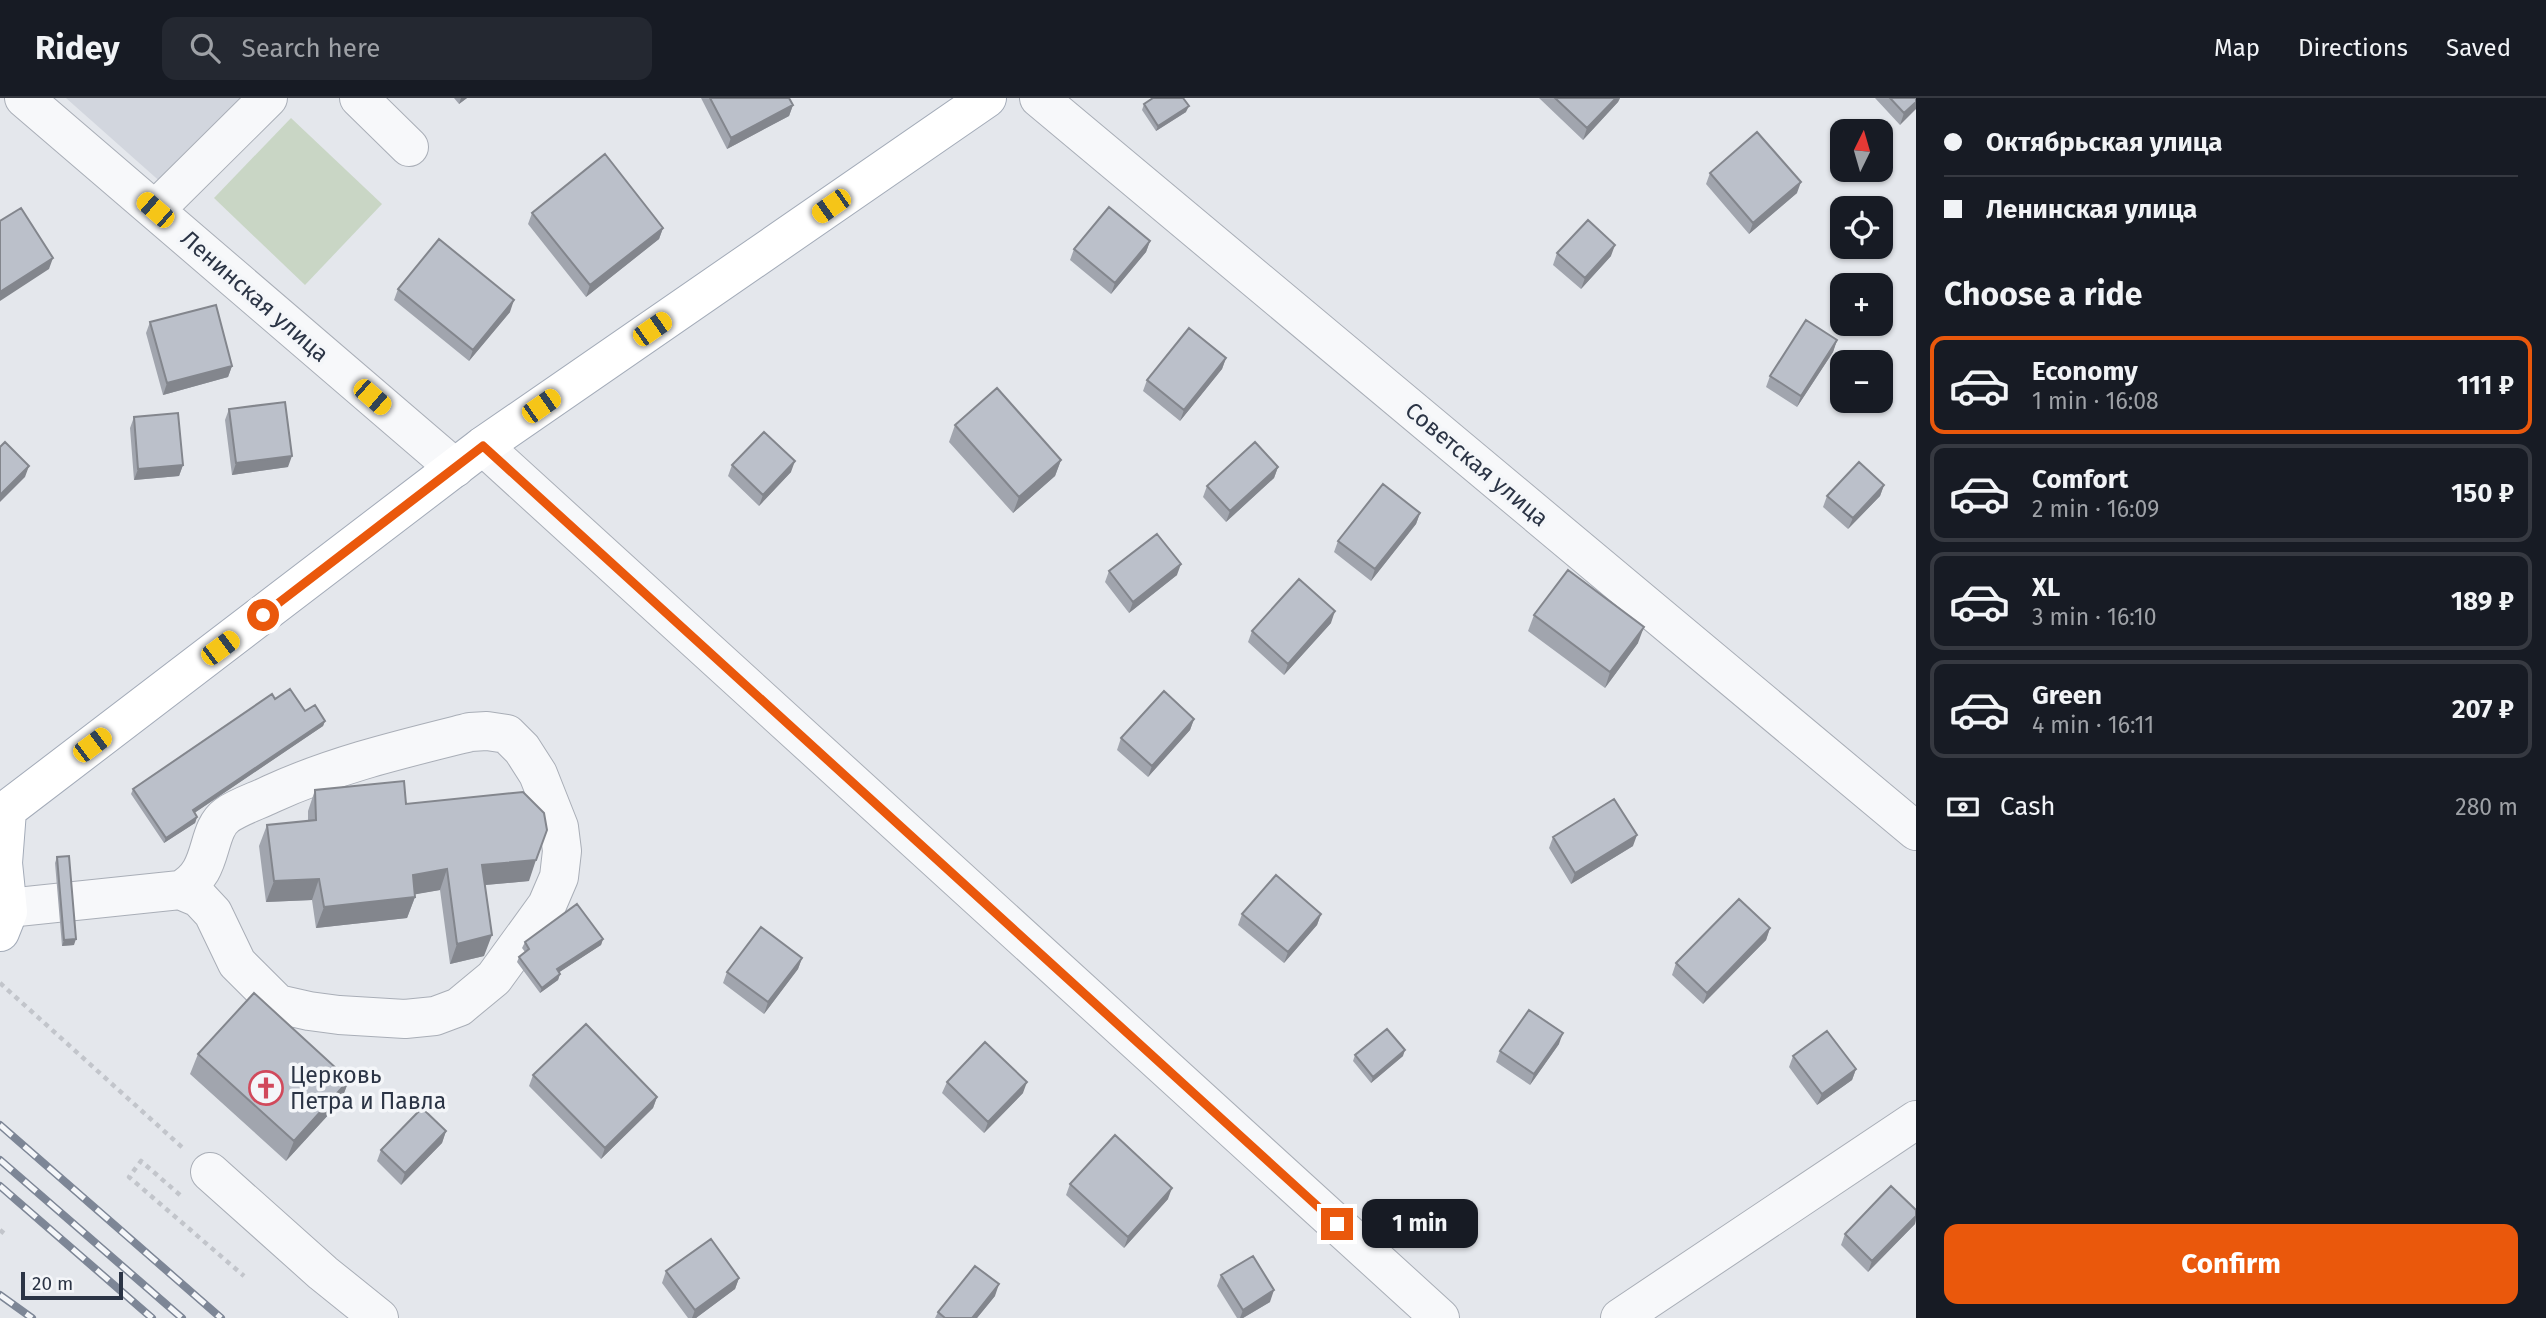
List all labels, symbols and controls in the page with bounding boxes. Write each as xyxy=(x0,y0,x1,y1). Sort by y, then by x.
search box xyxy=(162,17,652,80)
text: Ridey xyxy=(35,28,120,68)
icon: search xyxy=(186,29,224,67)
text: Search here xyxy=(242,33,380,64)
text: Map xyxy=(2214,34,2260,62)
text: Directions xyxy=(2298,34,2408,62)
text: Saved xyxy=(2446,34,2511,62)
north arrow xyxy=(1830,119,1894,182)
map controls xyxy=(1830,119,1893,413)
text: Октябрьская улица xyxy=(1986,127,2223,158)
car xyxy=(808,185,855,227)
car xyxy=(133,188,178,232)
text: Ленинская улица xyxy=(1986,194,2197,225)
button: locate xyxy=(1830,196,1893,259)
street label: Ленинская улица xyxy=(175,224,335,368)
button: + xyxy=(1830,273,1893,336)
text: Choose a ride xyxy=(1944,275,2142,313)
car xyxy=(629,308,676,350)
button: − xyxy=(1830,350,1893,413)
icon: car xyxy=(1948,354,2011,417)
text: Economy xyxy=(2032,356,2138,387)
text: 111 ₽ xyxy=(2457,370,2514,401)
car xyxy=(350,375,395,419)
car xyxy=(518,385,565,427)
text: 1 min · 16:08 xyxy=(2032,387,2159,415)
street label: Советская улица xyxy=(1400,396,1554,532)
icon: car xyxy=(1948,462,2011,525)
text: Comfort xyxy=(2032,464,2128,495)
text: 150 ₽ xyxy=(2451,478,2514,509)
text: 2 min · 16:09 xyxy=(2032,495,2159,523)
icon: car xyxy=(1948,570,2011,633)
text: XL xyxy=(2032,572,2060,603)
text: 189 ₽ xyxy=(2451,586,2514,617)
route start xyxy=(247,599,279,631)
text: 3 min · 16:10 xyxy=(2032,603,2157,631)
car xyxy=(197,627,244,669)
icon: car xyxy=(1948,678,2011,741)
text: Green xyxy=(2032,680,2102,711)
text: 207 ₽ xyxy=(2452,694,2514,725)
text: 4 min · 16:11 xyxy=(2032,711,2154,739)
car xyxy=(69,724,116,766)
icon: cash xyxy=(1944,788,1982,826)
text: Cash xyxy=(2000,791,2056,822)
text: 280 m xyxy=(2455,793,2518,821)
place label: Церковь Петра и Павла xyxy=(290,1061,446,1115)
church icon: Церковь Петра и Павла xyxy=(247,1069,285,1107)
callout: 1 min xyxy=(1362,1200,1477,1248)
route end xyxy=(1321,1208,1353,1240)
text: 1 min xyxy=(1392,1209,1448,1237)
button: Confirm xyxy=(1944,1224,2518,1304)
scale bar xyxy=(21,1269,122,1301)
text: 20 m xyxy=(32,1272,73,1295)

